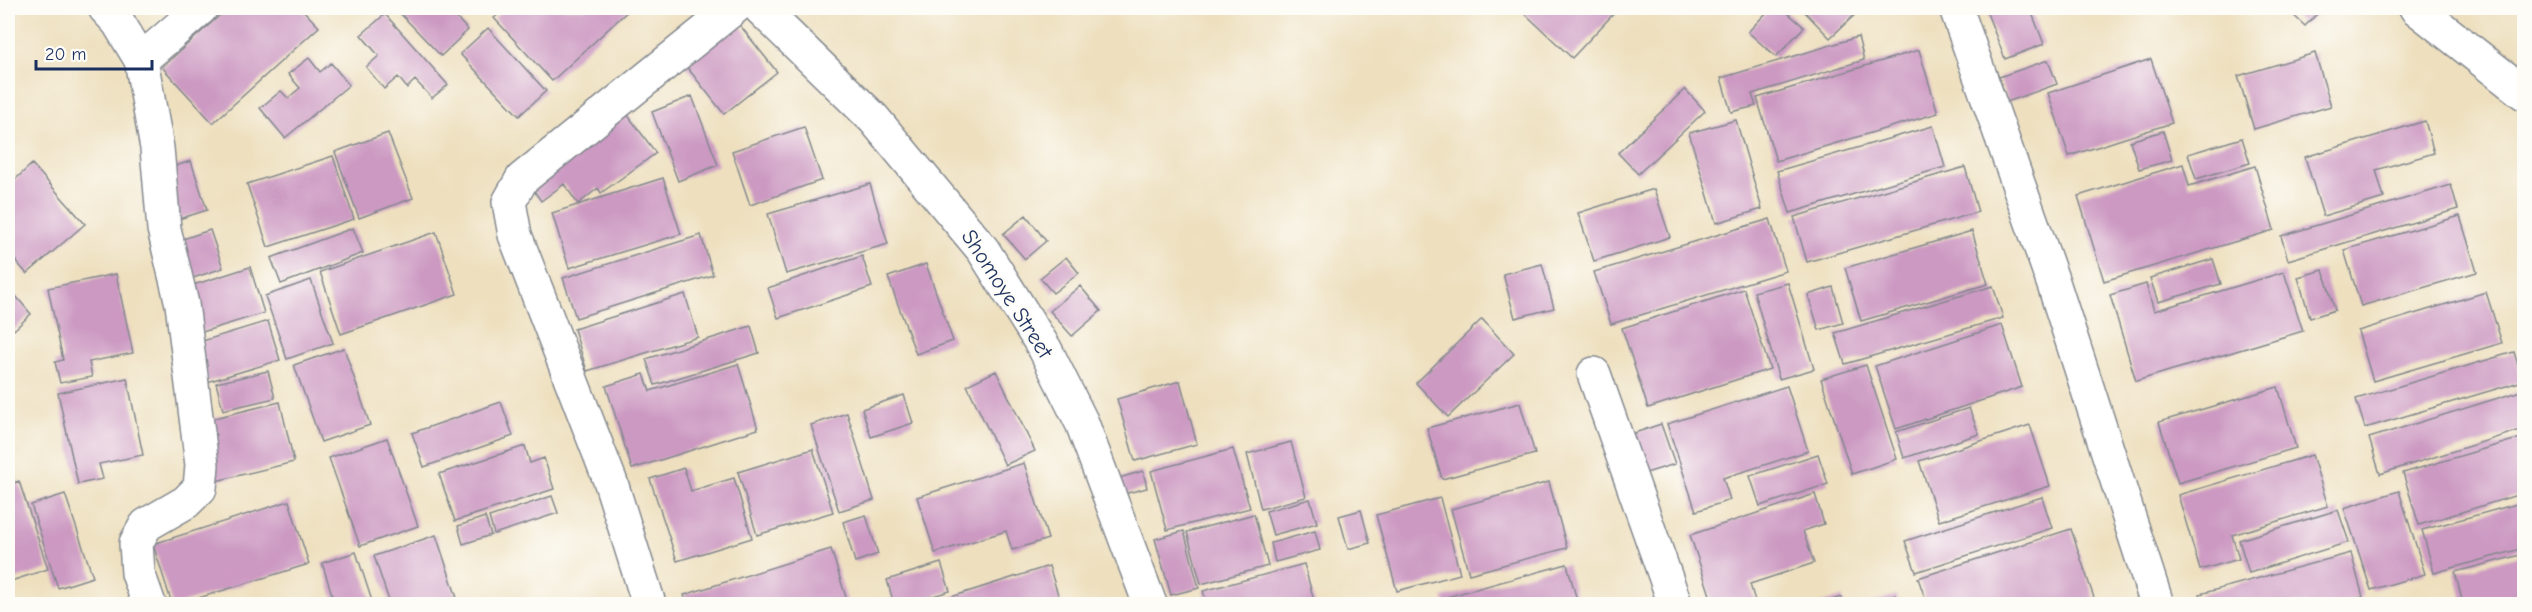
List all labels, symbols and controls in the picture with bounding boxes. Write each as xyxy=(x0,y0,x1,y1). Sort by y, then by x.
scale bar xyxy=(36,33,152,71)
text: 20 m xyxy=(45,44,86,65)
street label: Shomoye Street xyxy=(956,225,1059,364)

